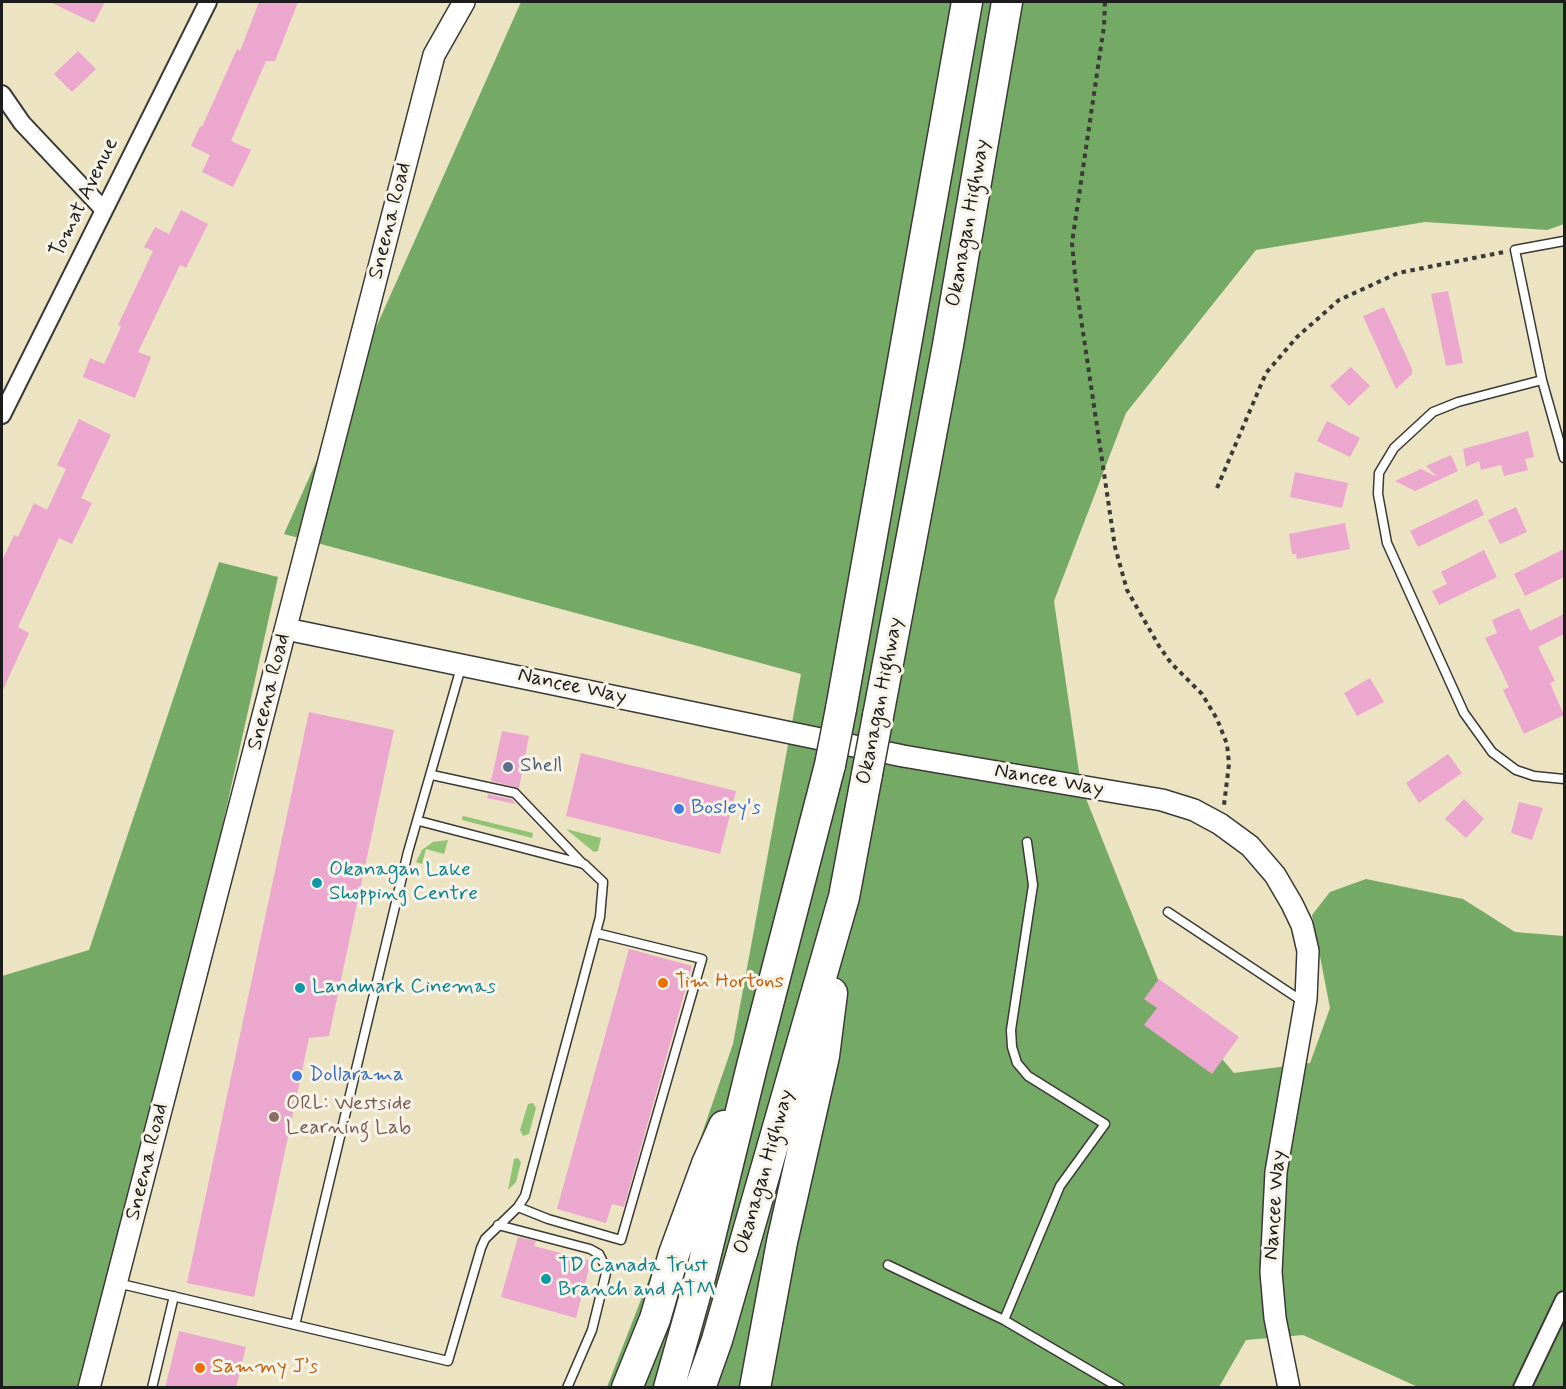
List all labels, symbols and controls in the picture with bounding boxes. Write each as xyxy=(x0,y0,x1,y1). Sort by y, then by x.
street label: Tomat Avenue xyxy=(45,134,125,262)
street label: Okanagan Highway xyxy=(942,137,996,309)
street label: Sneena Road xyxy=(364,160,418,282)
street label: Okanagan Highway xyxy=(852,615,910,787)
street label: Sneena Road xyxy=(243,631,297,753)
street label: Nancee Way xyxy=(515,663,629,711)
place label: Shell xyxy=(520,754,562,780)
street label: Nancee Way xyxy=(992,759,1106,803)
marker: Shell xyxy=(501,760,515,774)
place label: Bosley's xyxy=(691,796,761,822)
marker: Bosley's xyxy=(672,802,686,816)
place label: Okanagan Lake Shopping Centre xyxy=(329,858,478,908)
marker: Okanagan Lake Shopping Centre xyxy=(310,876,324,890)
place label: Tim Hortons xyxy=(675,970,784,996)
place label: Landmark Cinemas xyxy=(312,975,496,1001)
marker: Tim Hortons xyxy=(656,976,670,990)
marker: Landmark Cinemas xyxy=(293,981,307,995)
place label: Dollarama xyxy=(309,1063,404,1089)
marker: Dollarama xyxy=(290,1069,304,1083)
street label: Okanagan Highway xyxy=(729,1087,801,1257)
place label: ORL: Westside Learning Lab xyxy=(286,1092,412,1142)
street label: Sneena Road xyxy=(121,1101,175,1223)
marker: ORL: Westside Learning Lab xyxy=(267,1110,281,1124)
street label: Nancee Way xyxy=(1260,1149,1292,1261)
place label: TD Canada Trust Branch and ATM xyxy=(558,1254,716,1304)
marker: TD Canada Trust Branch and ATM xyxy=(539,1272,553,1286)
place label: Sammy J’s xyxy=(212,1355,318,1381)
marker: Sammy J’s xyxy=(193,1361,207,1375)

